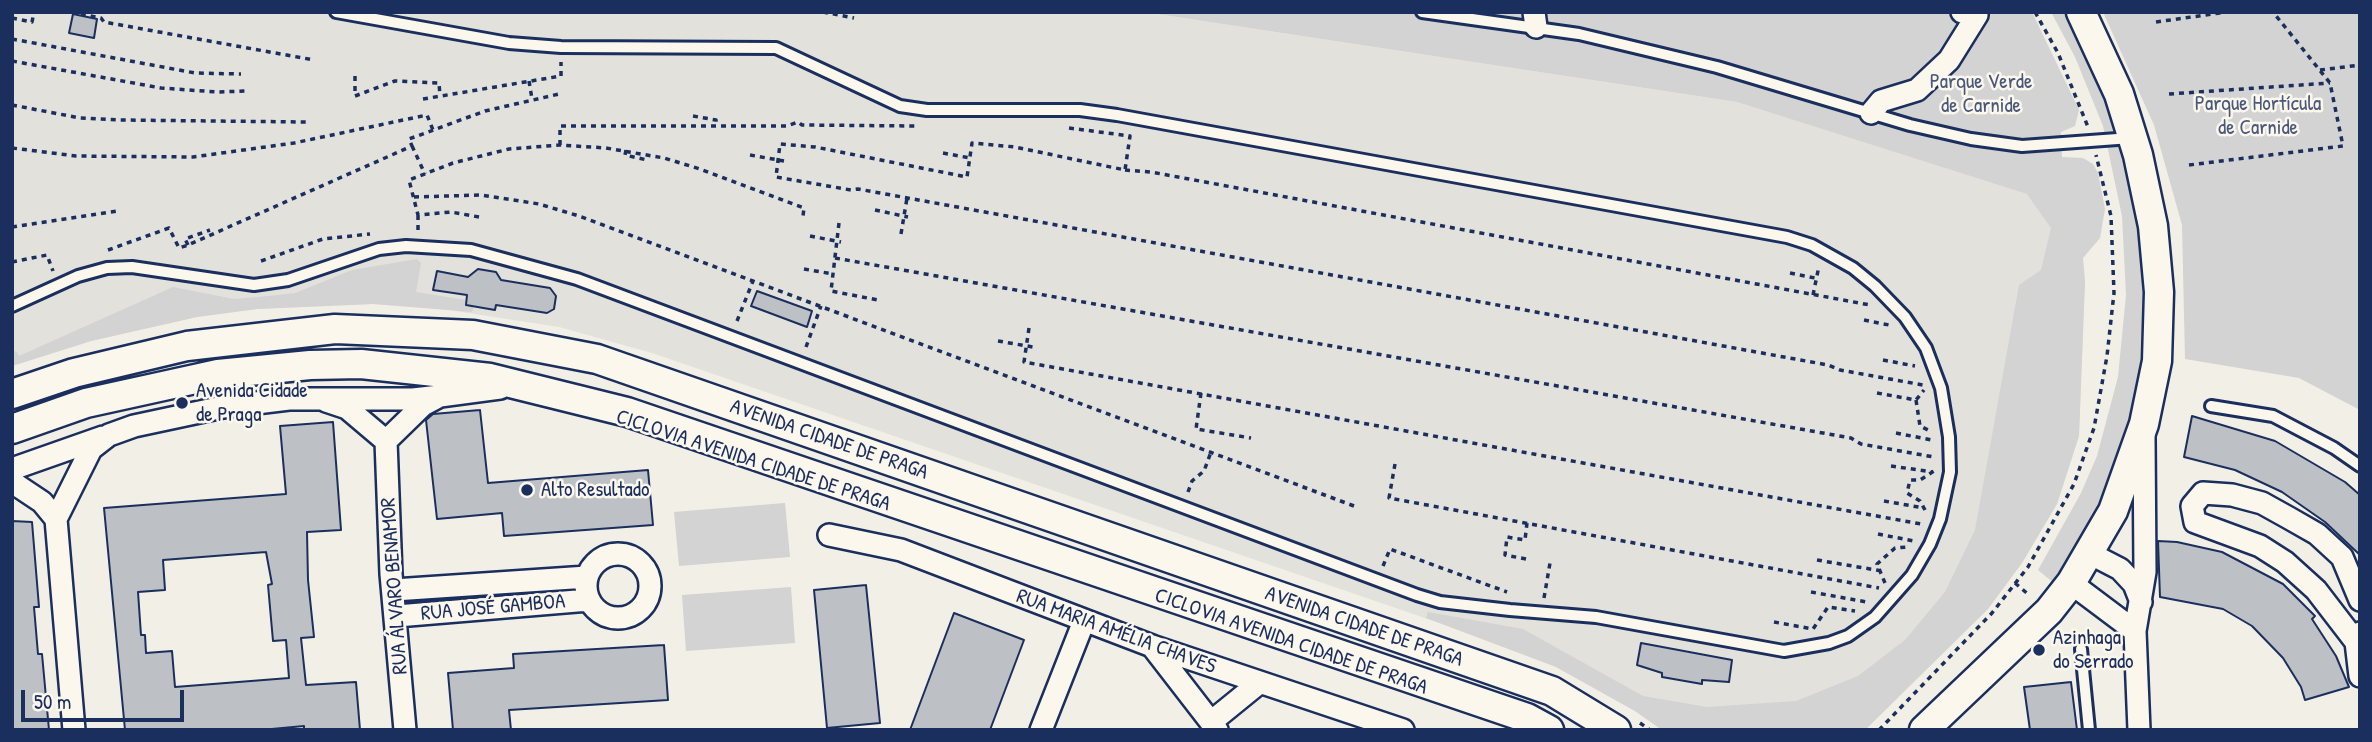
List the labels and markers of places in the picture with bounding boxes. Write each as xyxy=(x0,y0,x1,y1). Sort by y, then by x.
place label: Avenida Cidade de Praga xyxy=(196,378,308,428)
marker: Avenida Cidade de Praga xyxy=(174,395,190,411)
place label: Alto Resultado xyxy=(541,477,649,503)
marker: Alto Resultado xyxy=(519,482,535,498)
place label: Azinhaga do Serrado xyxy=(2053,625,2134,675)
marker: Azinhaga do Serrado xyxy=(2031,642,2047,658)

